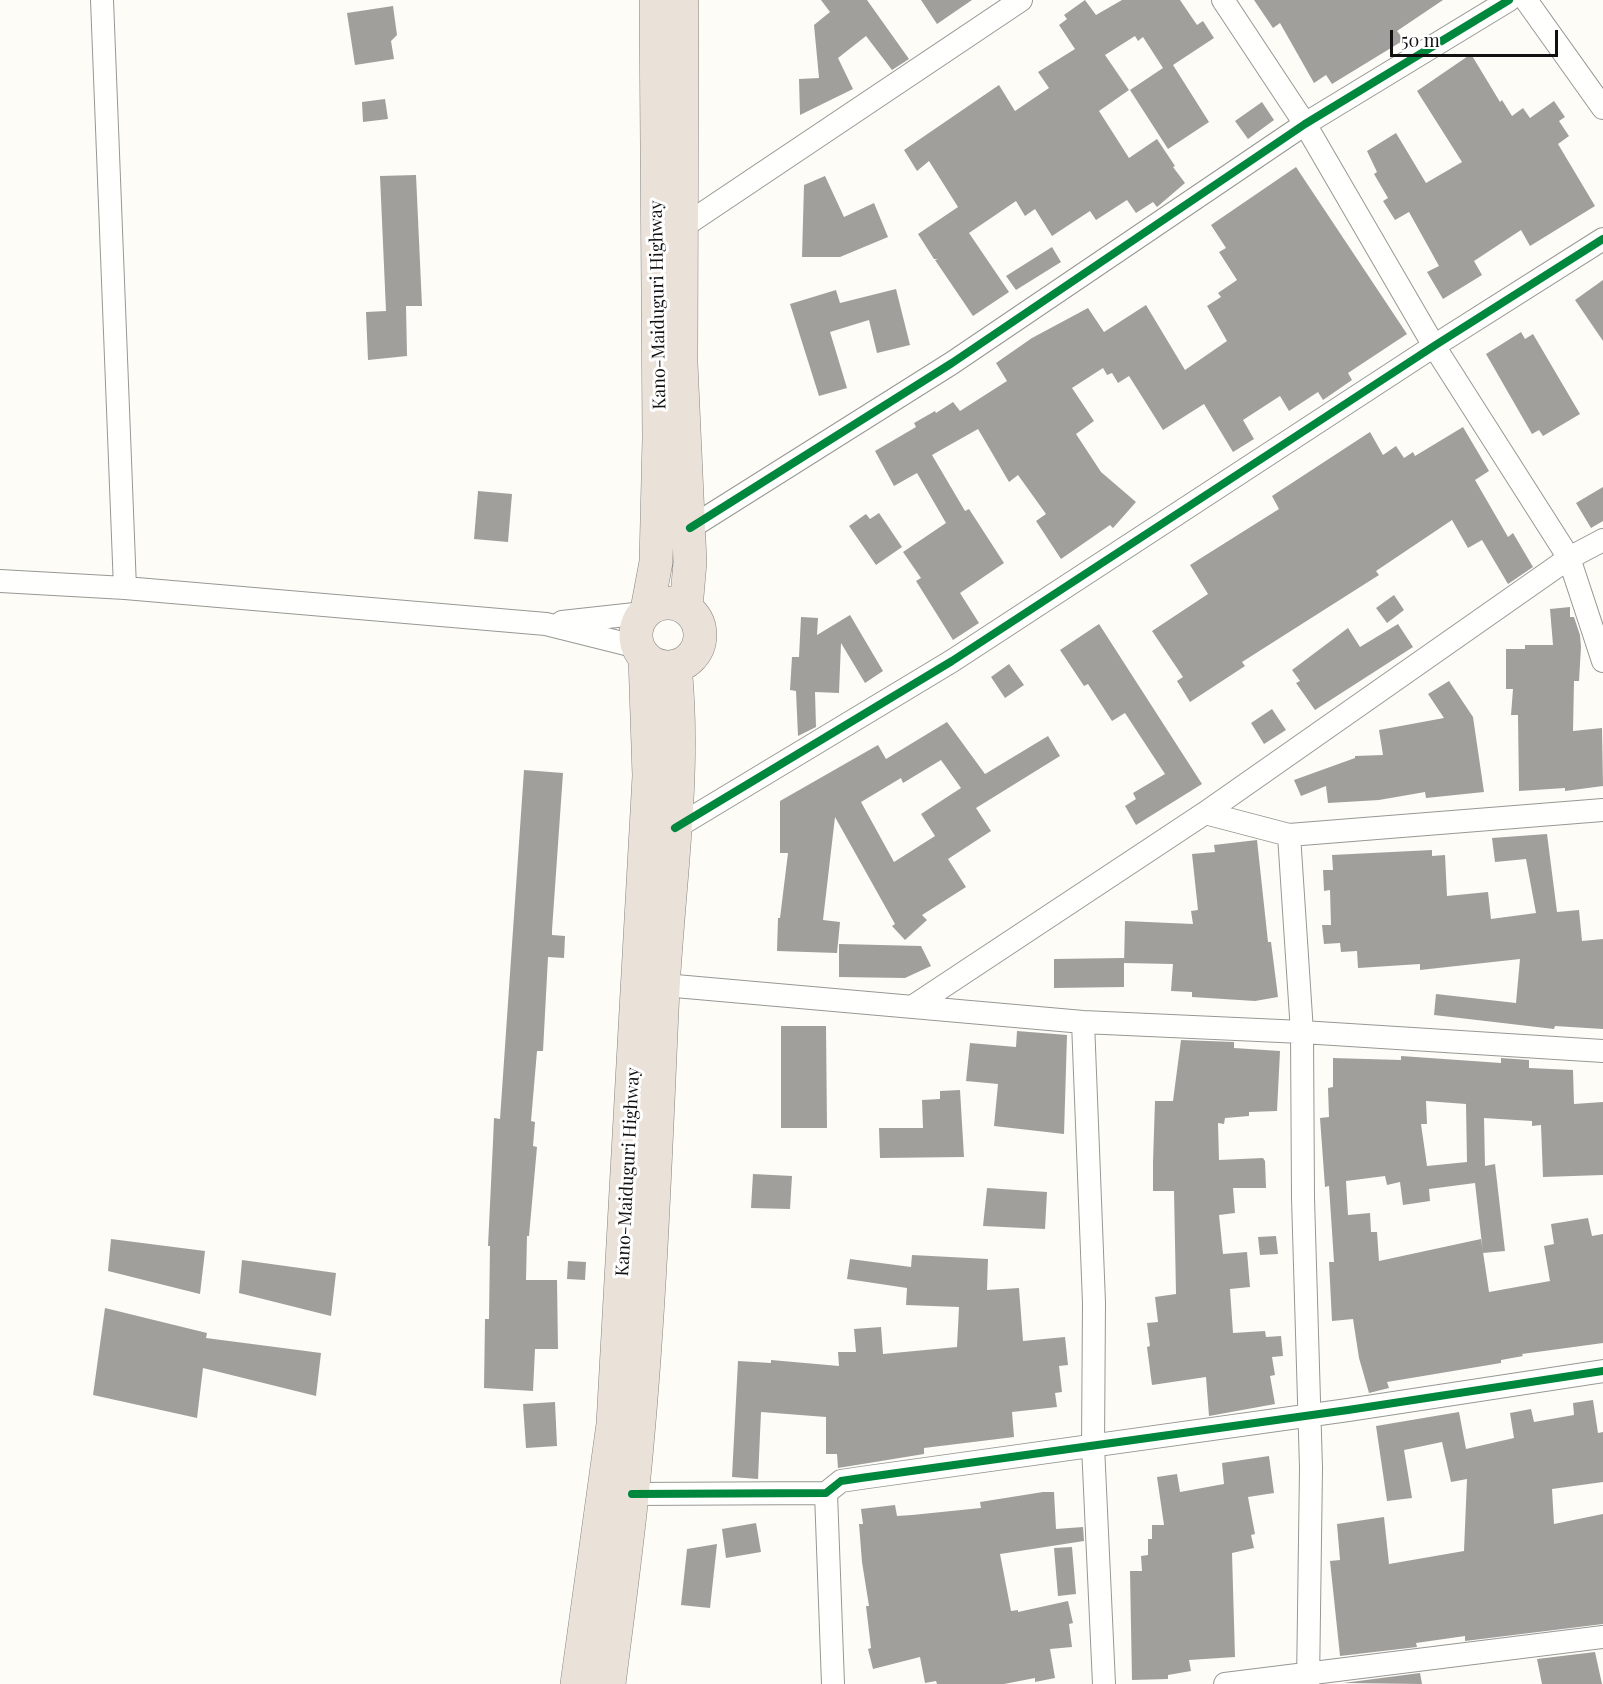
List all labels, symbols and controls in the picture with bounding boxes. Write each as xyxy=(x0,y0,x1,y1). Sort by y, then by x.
scale bar xyxy=(1393,18,1561,56)
text: 50 m xyxy=(1401,28,1440,52)
street label: Kano-Maiduguri Highway xyxy=(645,200,671,410)
street label: Kano-Maiduguri Highway xyxy=(612,1067,644,1277)

